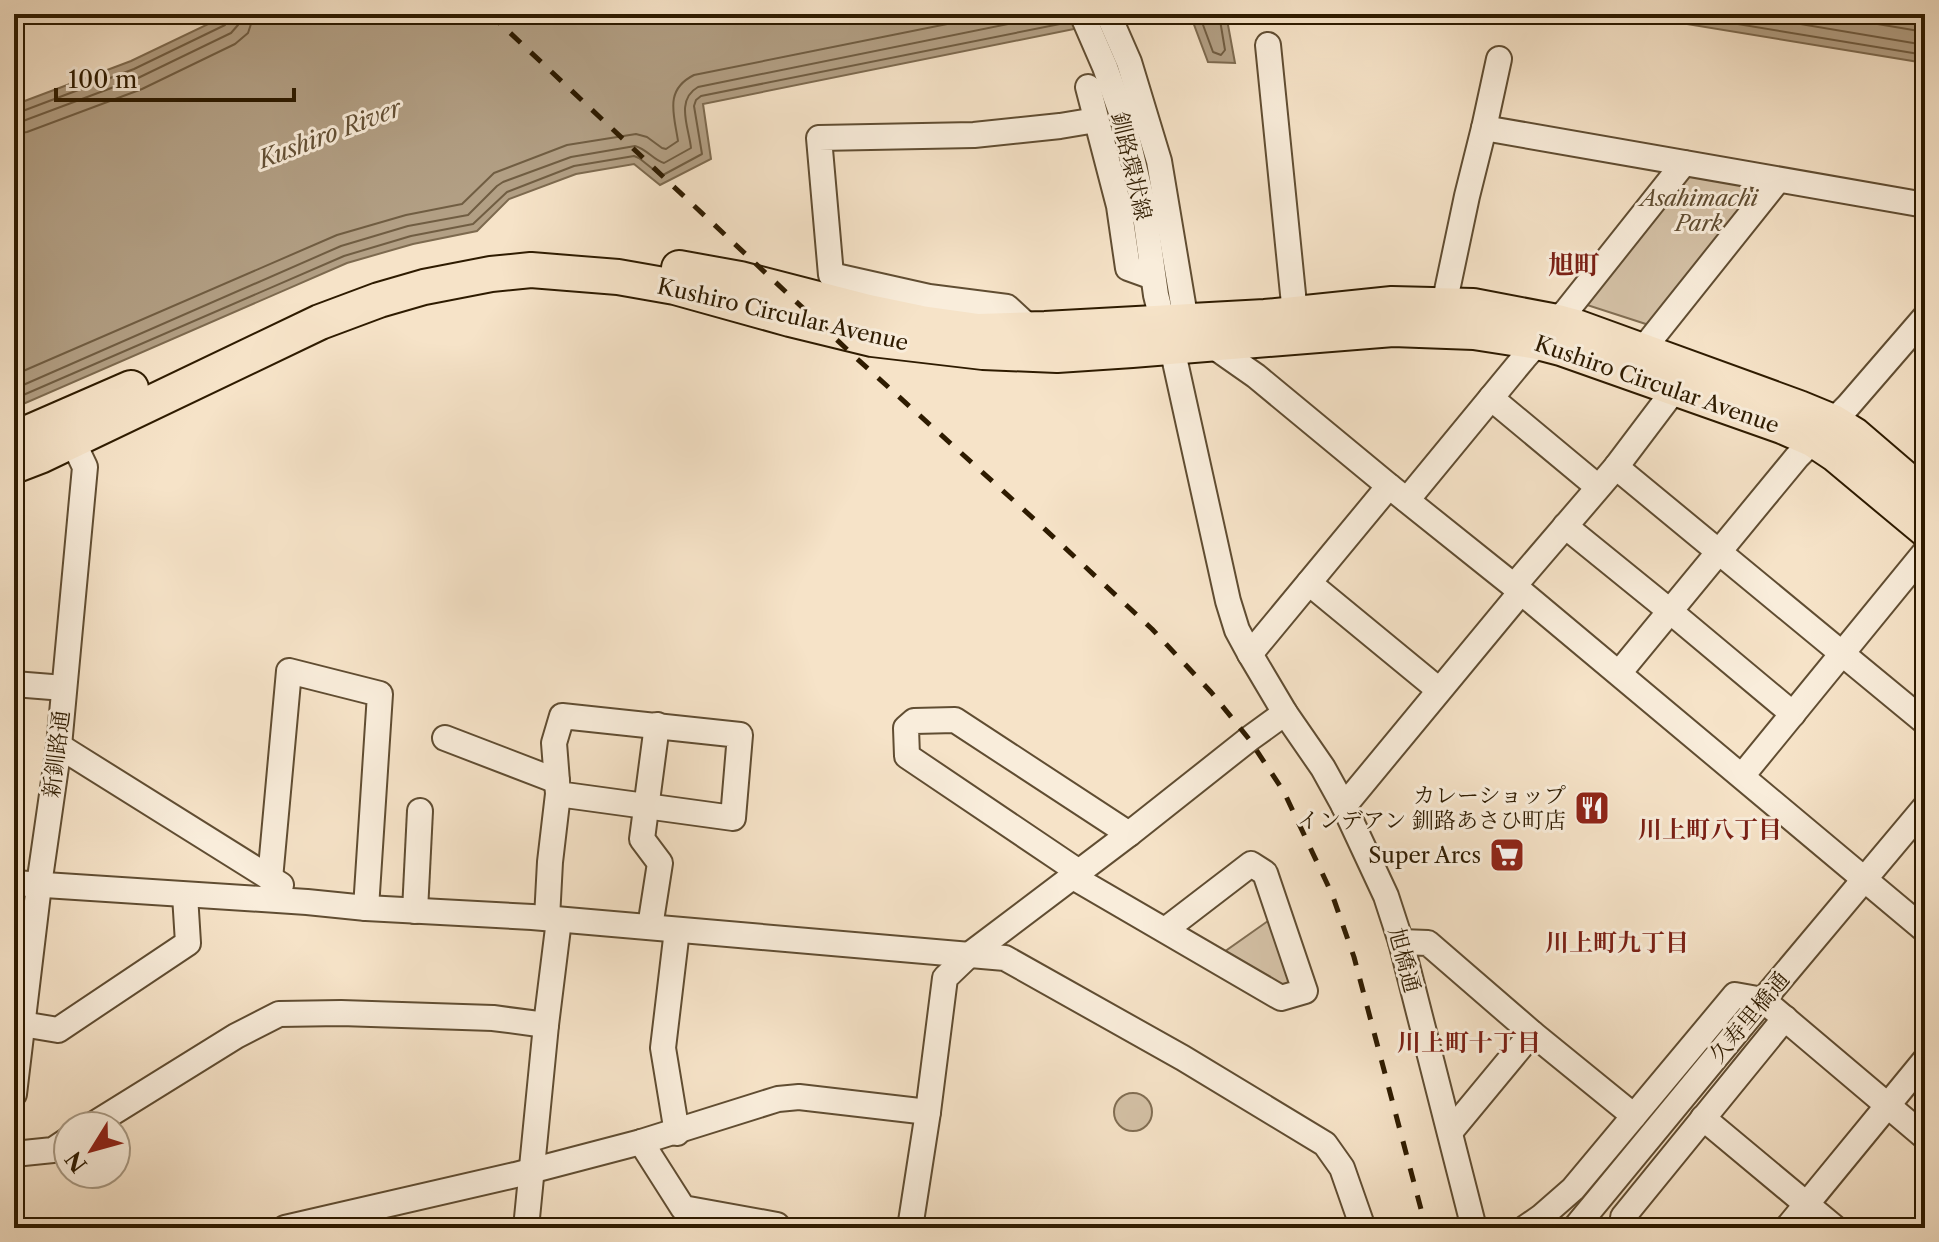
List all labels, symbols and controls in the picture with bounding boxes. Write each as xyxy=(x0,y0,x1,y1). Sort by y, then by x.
scale bar xyxy=(56,52,294,102)
text: 100 m xyxy=(68,65,137,94)
water label: Kushiro River xyxy=(252,92,407,175)
street label: 釧路環状線 xyxy=(1106,109,1157,223)
park label: Asahimachi Park xyxy=(1637,185,1759,237)
district label: 旭町 xyxy=(1548,249,1600,281)
street label: Kushiro Circular Avenue xyxy=(655,272,911,357)
street label: Kushiro Circular Avenue xyxy=(1531,330,1783,439)
street label: 新釧路通 xyxy=(38,709,75,799)
place label: カレーショップ インデアン 釧路あさひ町店 xyxy=(1297,782,1566,834)
restaurant icon: カレーショップ インデアン 釧路あさひ町店 xyxy=(1573,789,1611,827)
district label: 川上町八丁目 xyxy=(1638,815,1782,844)
supermarket icon: Super Arcs xyxy=(1488,836,1526,874)
place label: Super Arcs xyxy=(1368,842,1481,869)
street label: 旭橋通 xyxy=(1383,925,1426,996)
district label: 川上町九丁目 xyxy=(1545,928,1689,957)
street label: 久寿里橋通 xyxy=(1704,967,1795,1068)
district label: 川上町十丁目 xyxy=(1397,1028,1541,1057)
north arrow xyxy=(52,1110,132,1190)
text: N xyxy=(60,1146,93,1177)

